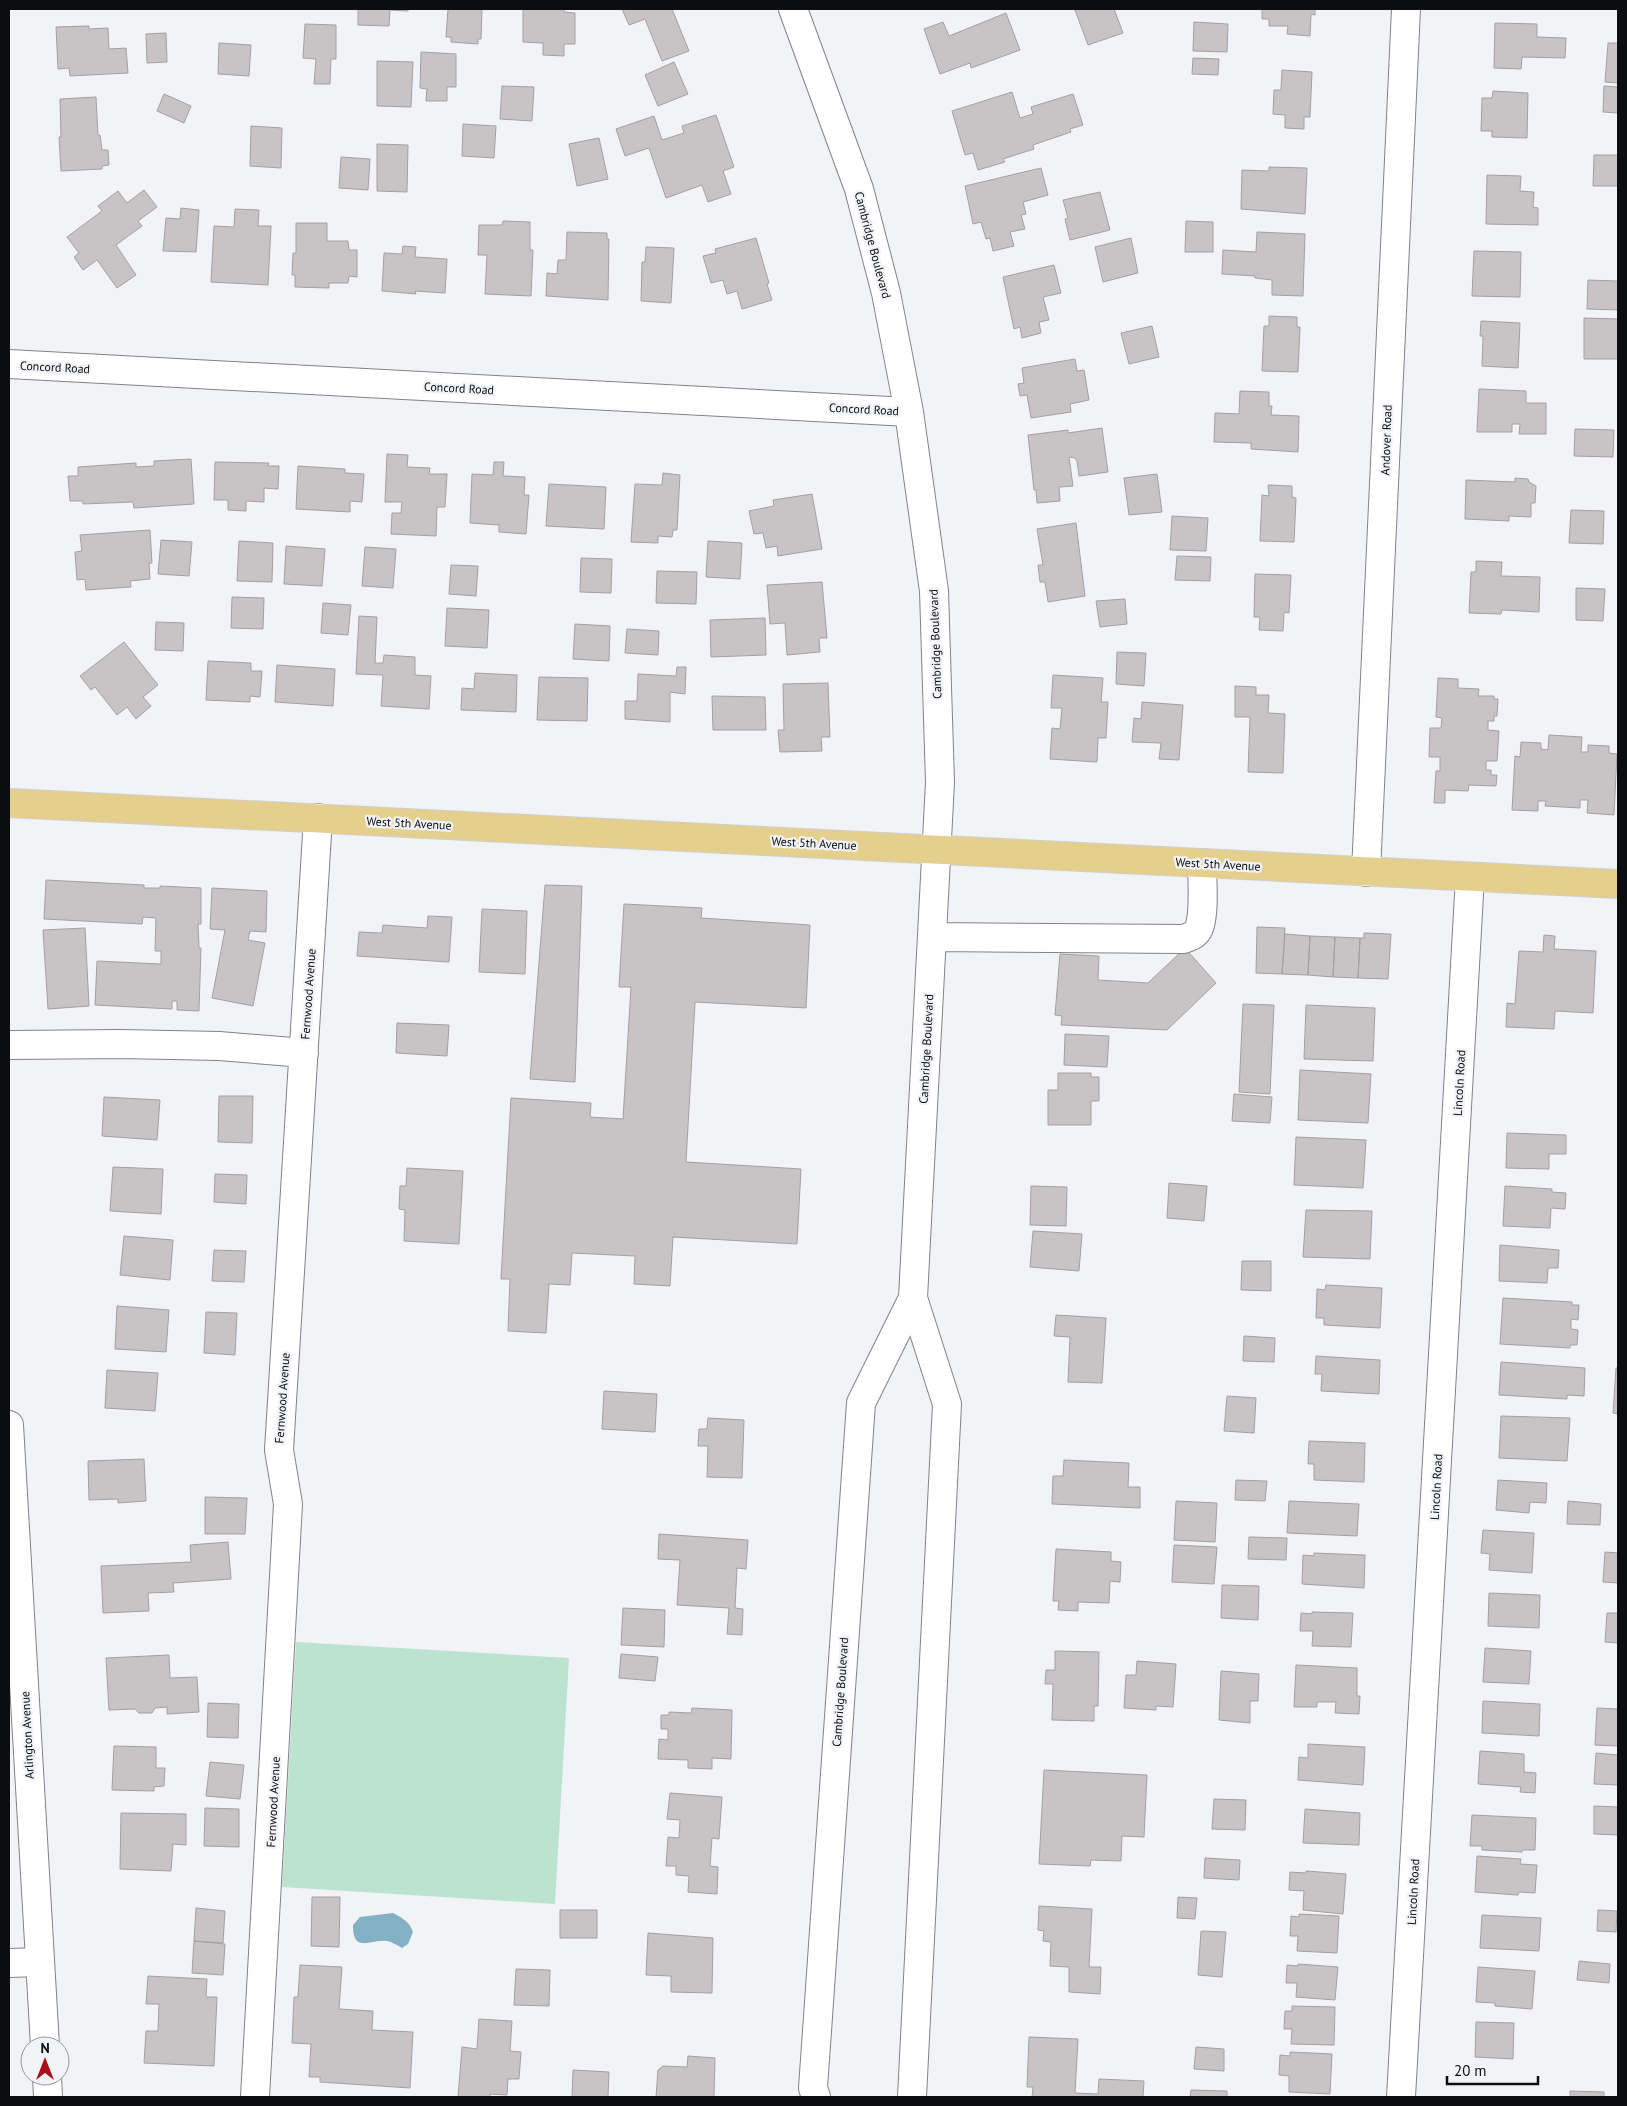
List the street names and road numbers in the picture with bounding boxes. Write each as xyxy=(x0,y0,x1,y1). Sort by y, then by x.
street label: Cambridge Boulevard xyxy=(852,190,894,300)
street label: Concord Road xyxy=(20,358,90,376)
street label: Concord Road xyxy=(424,379,494,397)
street label: Concord Road xyxy=(829,400,899,418)
street label: Andover Road xyxy=(1377,404,1395,476)
street label: Cambridge Boulevard xyxy=(926,589,944,699)
street label: West 5th Avenue xyxy=(366,813,452,833)
street label: West 5th Avenue xyxy=(771,833,857,853)
street label: West 5th Avenue xyxy=(1175,854,1261,874)
street label: Fernwood Avenue xyxy=(297,948,319,1040)
street label: Cambridge Boulevard xyxy=(916,994,936,1104)
street label: Lincoln Road xyxy=(1450,1050,1468,1116)
street label: Fernwood Avenue xyxy=(271,1352,293,1444)
street label: Lincoln Road xyxy=(1427,1454,1445,1520)
street label: Cambridge Boulevard xyxy=(829,1637,851,1747)
street label: Arlington Avenue xyxy=(17,1691,37,1779)
street label: Fernwood Avenue xyxy=(263,1756,283,1848)
street label: Lincoln Road xyxy=(1404,1859,1422,1925)

